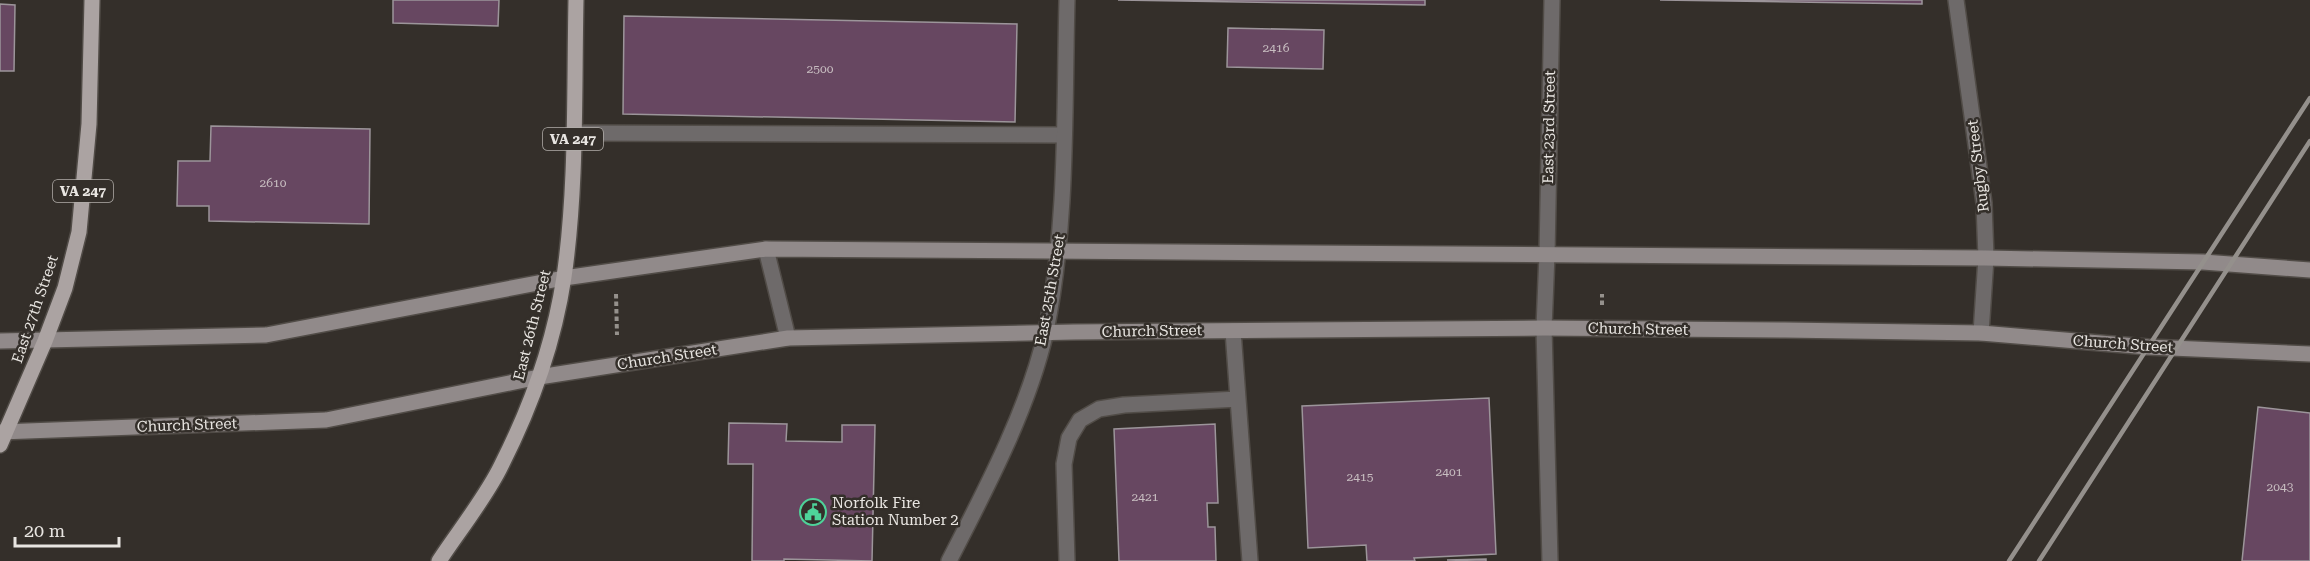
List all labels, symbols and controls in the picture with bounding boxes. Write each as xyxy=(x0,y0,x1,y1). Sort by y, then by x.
house number: 2416 xyxy=(1263,41,1290,55)
house number: 2500 xyxy=(807,62,834,76)
street label: East 23rd Street xyxy=(1539,70,1559,184)
street label: Rugby Street xyxy=(1963,118,1993,213)
road number: VA 247 xyxy=(543,128,603,150)
house number: 2610 xyxy=(260,176,287,190)
road number: VA 247 xyxy=(53,180,113,202)
street label: East 25th Street xyxy=(1031,232,1069,347)
street label: East 27th Street xyxy=(8,252,62,365)
street label: East 26th Street xyxy=(510,268,555,382)
street label: Church Street xyxy=(1588,319,1689,339)
street label: Church Street xyxy=(1102,321,1203,341)
street label: Church Street xyxy=(2072,332,2174,357)
street label: Church Street xyxy=(616,340,718,374)
street label: Church Street xyxy=(136,414,238,436)
house number: 2401 xyxy=(1436,465,1463,479)
house number: 2415 xyxy=(1347,470,1374,484)
house number: 2043 xyxy=(2267,480,2294,494)
house number: 2421 xyxy=(1132,490,1159,504)
place label: Norfolk Fire Station Number 2 xyxy=(832,494,959,529)
public building icon: Norfolk Fire Station Number 2 xyxy=(798,497,828,527)
scale bar xyxy=(15,510,118,548)
text: 20 m xyxy=(24,520,65,541)

